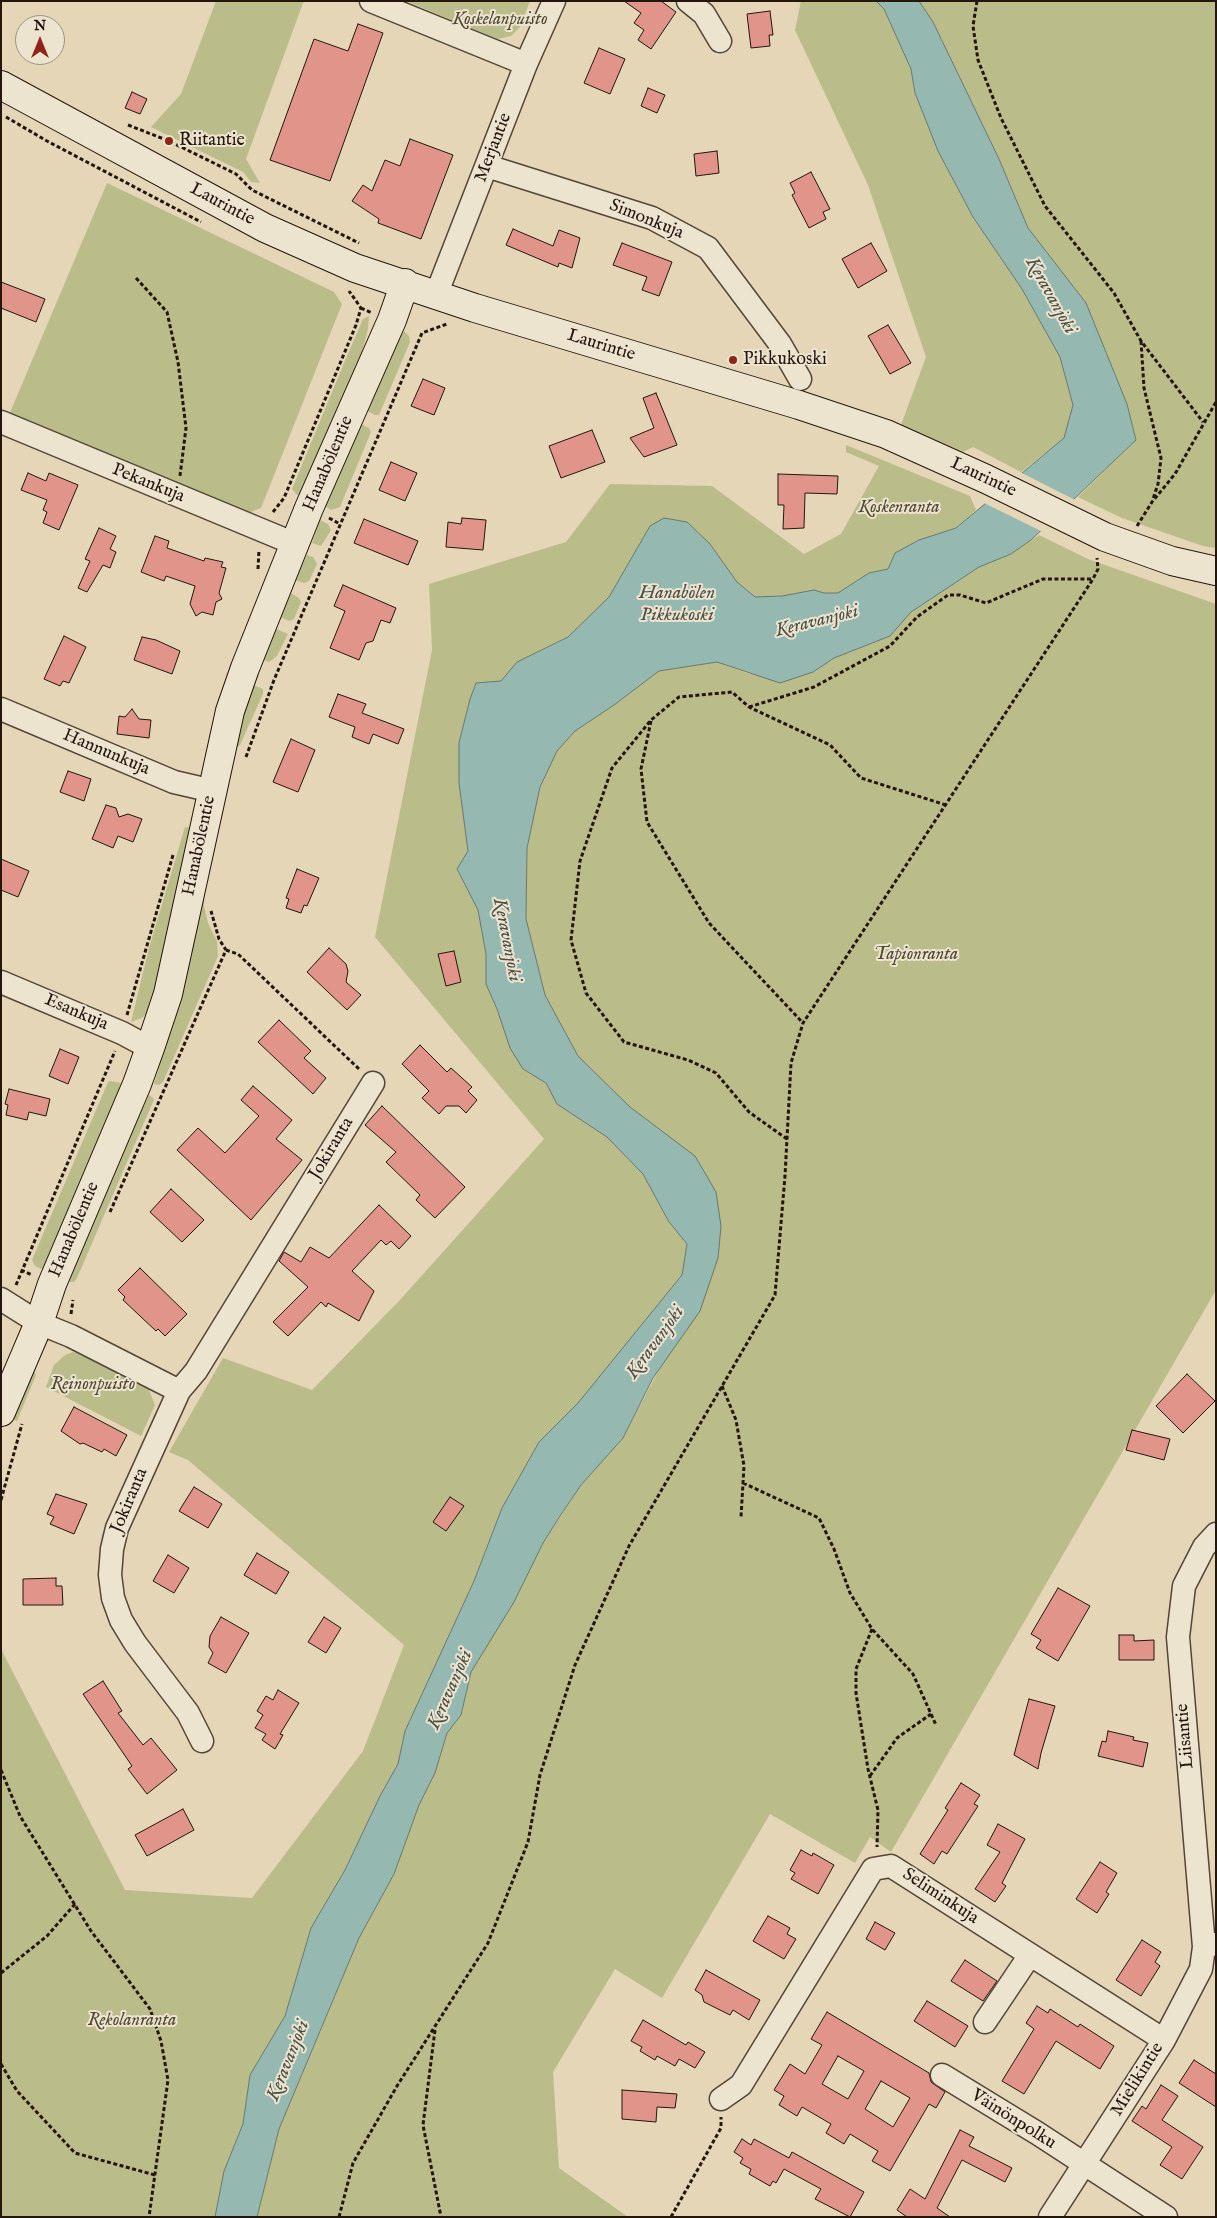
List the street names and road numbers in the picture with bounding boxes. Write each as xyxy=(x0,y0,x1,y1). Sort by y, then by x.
street label: Merjantie xyxy=(471,110,517,186)
street label: Laurintie xyxy=(186,179,258,231)
street label: Simonkuja xyxy=(606,195,686,245)
street label: Laurintie xyxy=(564,325,638,367)
street label: Hanabölentie xyxy=(299,413,359,515)
street label: Laurintie xyxy=(947,453,1019,503)
street label: Pekankuja xyxy=(109,460,187,508)
street label: Hannunkuja xyxy=(59,725,153,781)
street label: Hanabölentie xyxy=(179,794,221,898)
street label: Esankuja xyxy=(41,990,111,1036)
street label: Jokiranta xyxy=(305,1114,359,1184)
street label: Hanabölentie xyxy=(45,1179,105,1281)
street label: Jokiranta xyxy=(107,1465,153,1537)
street label: Liisantie xyxy=(1172,1703,1200,1769)
street label: Seliminkuja xyxy=(898,1864,982,1930)
street label: Mielikintie xyxy=(1107,2039,1169,2121)
street label: Väinönpolku xyxy=(966,2085,1060,2155)

